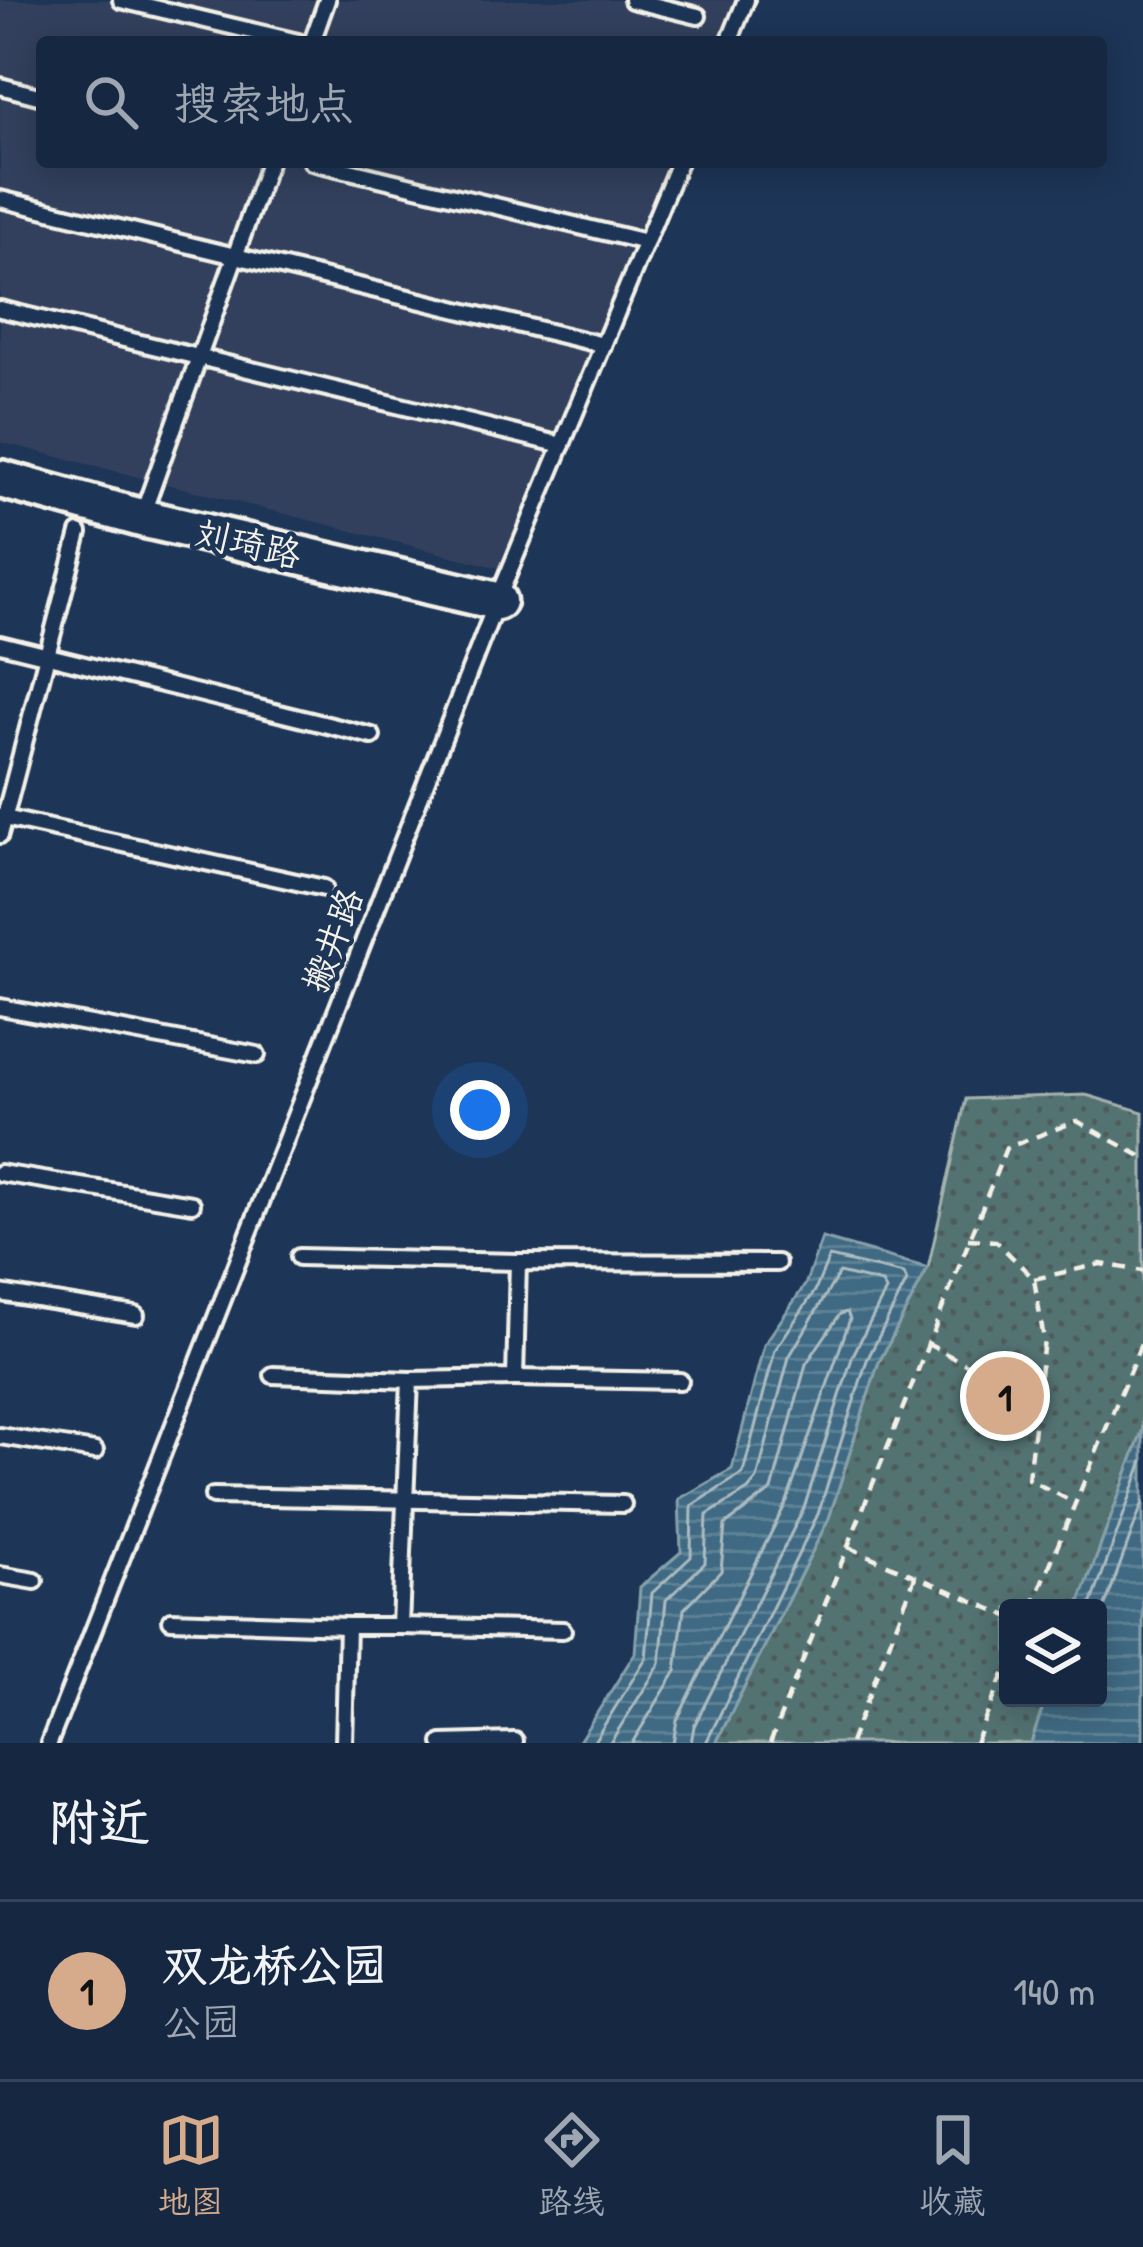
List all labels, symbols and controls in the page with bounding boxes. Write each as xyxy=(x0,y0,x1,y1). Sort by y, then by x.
search box xyxy=(36,36,1107,168)
icon: search xyxy=(78,69,144,135)
text: 搜索地点 xyxy=(174,72,354,133)
street label: 刘琦路 xyxy=(190,506,306,579)
street label: 搬井路 xyxy=(289,881,374,999)
your location xyxy=(450,1080,510,1140)
pin: 1 xyxy=(966,1351,1044,1441)
map controls xyxy=(999,1599,1107,1707)
button: layers xyxy=(999,1599,1107,1707)
text: 附近 xyxy=(48,1787,150,1856)
text: 双龙桥公园 xyxy=(162,1934,387,1995)
text: 1 xyxy=(80,1964,94,2017)
text: 140 m xyxy=(1013,1964,1095,2017)
text: 公园 xyxy=(162,1995,240,2048)
tab: 地图 xyxy=(158,2107,224,2223)
tab: 路线 xyxy=(539,2107,605,2223)
tab: 收藏 xyxy=(920,2107,986,2223)

